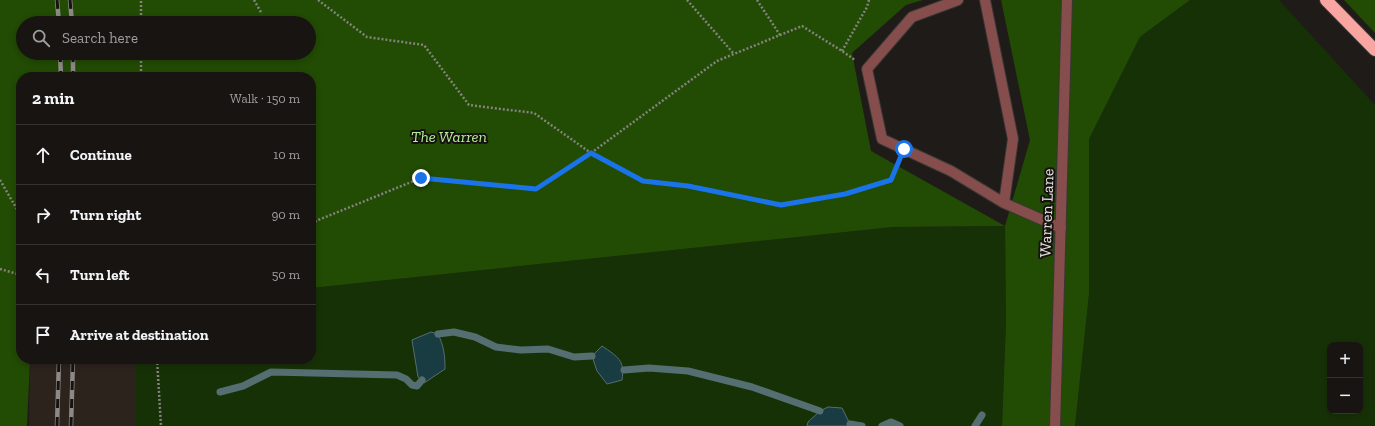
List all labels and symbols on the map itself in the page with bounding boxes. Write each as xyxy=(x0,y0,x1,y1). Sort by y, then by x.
park label: The Warren xyxy=(411,127,487,146)
route start xyxy=(895,140,913,158)
street label: Warren Lane xyxy=(1035,168,1058,258)
route end xyxy=(412,169,430,187)

